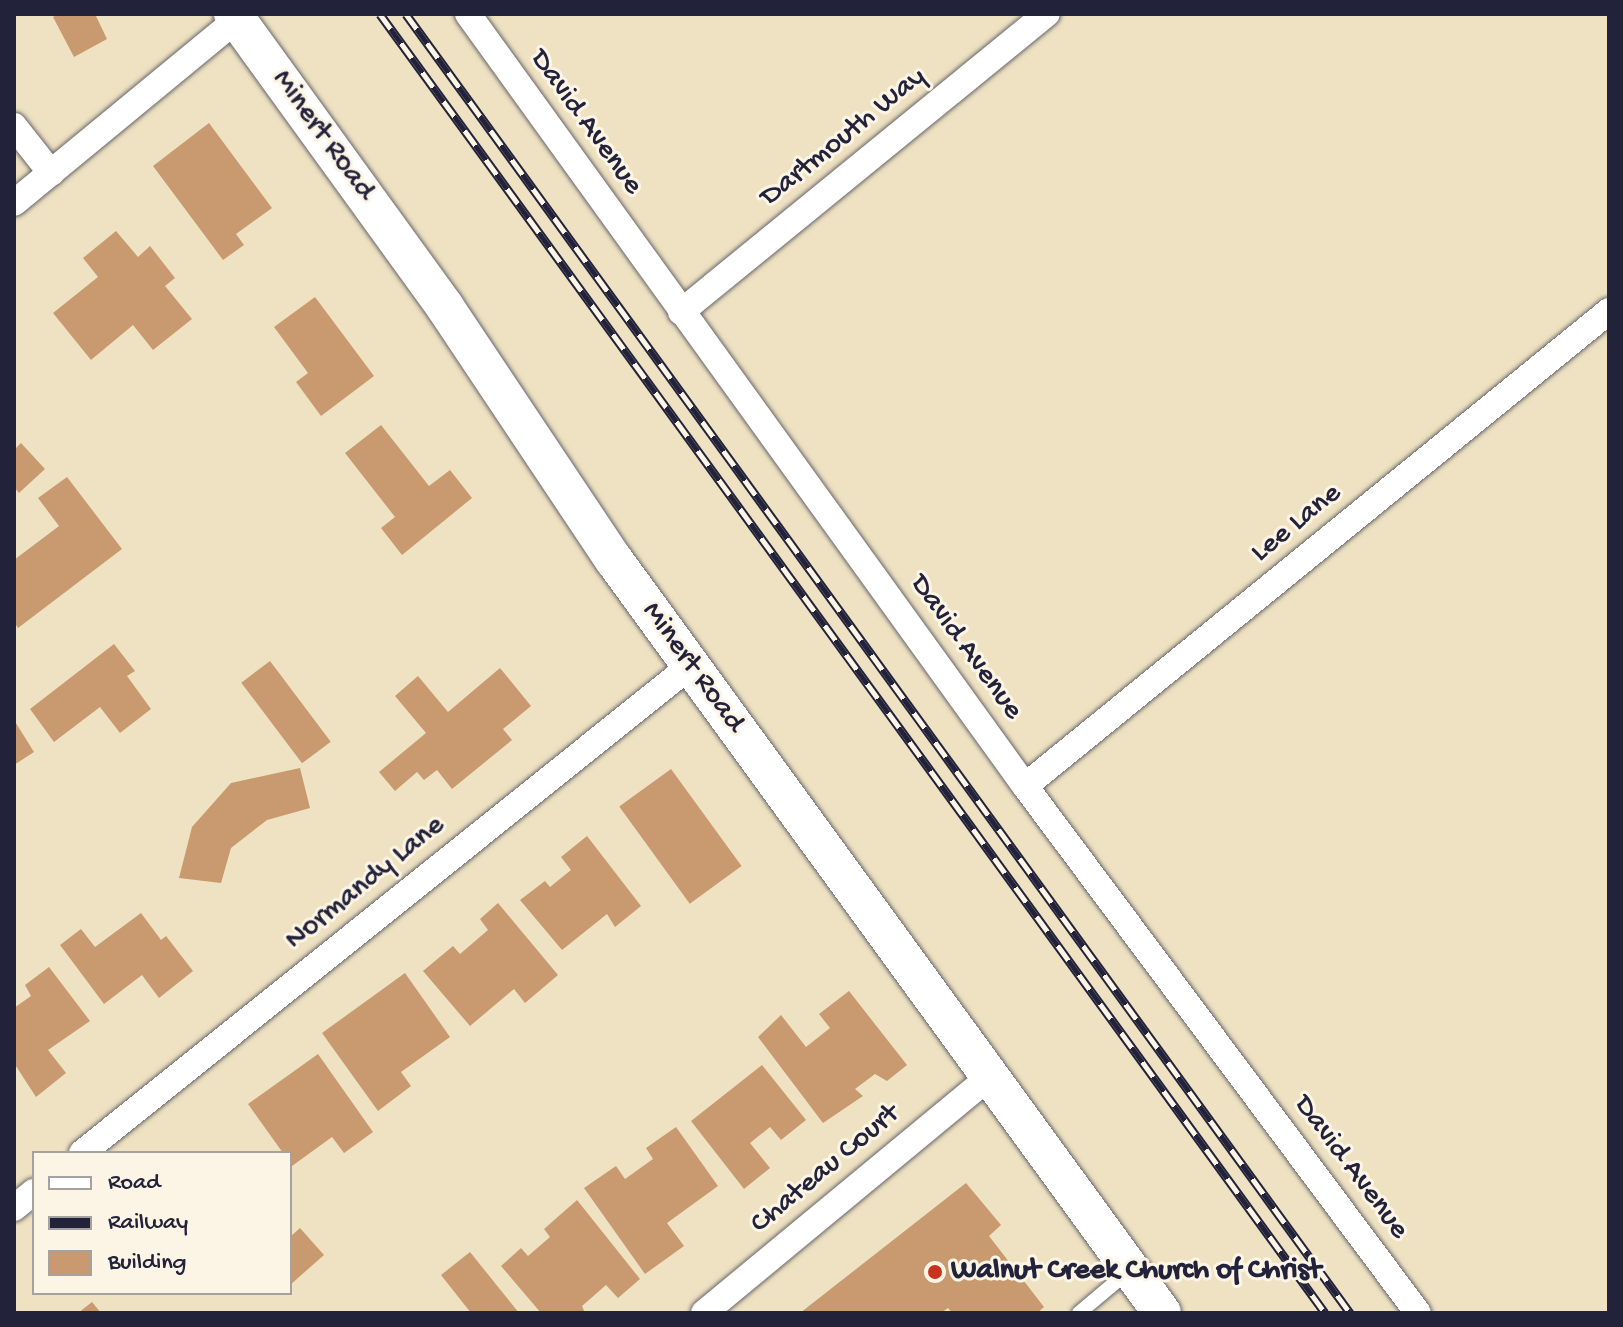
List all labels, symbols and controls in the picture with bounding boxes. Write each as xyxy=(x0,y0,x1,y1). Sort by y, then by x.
street label: David Avenue xyxy=(520,43,650,203)
street label: Dartmouth Way xyxy=(754,60,934,216)
street label: Minert Road xyxy=(263,64,381,208)
street label: Lee Lane xyxy=(1244,477,1350,571)
street label: David Avenue xyxy=(900,568,1030,728)
street label: Minert Road xyxy=(633,596,751,740)
street label: Normandy Lane xyxy=(279,809,453,959)
street label: David Avenue xyxy=(1284,1089,1416,1247)
street label: Chateau Court xyxy=(744,1097,908,1243)
legend xyxy=(32,1151,292,1295)
text: Road xyxy=(108,1169,160,1198)
text: Railway xyxy=(108,1209,188,1238)
text: Building xyxy=(108,1249,186,1278)
place label: Walnut Creek Church of Christ xyxy=(951,1254,1321,1290)
marker: Walnut Creek Church of Christ xyxy=(926,1263,944,1281)

